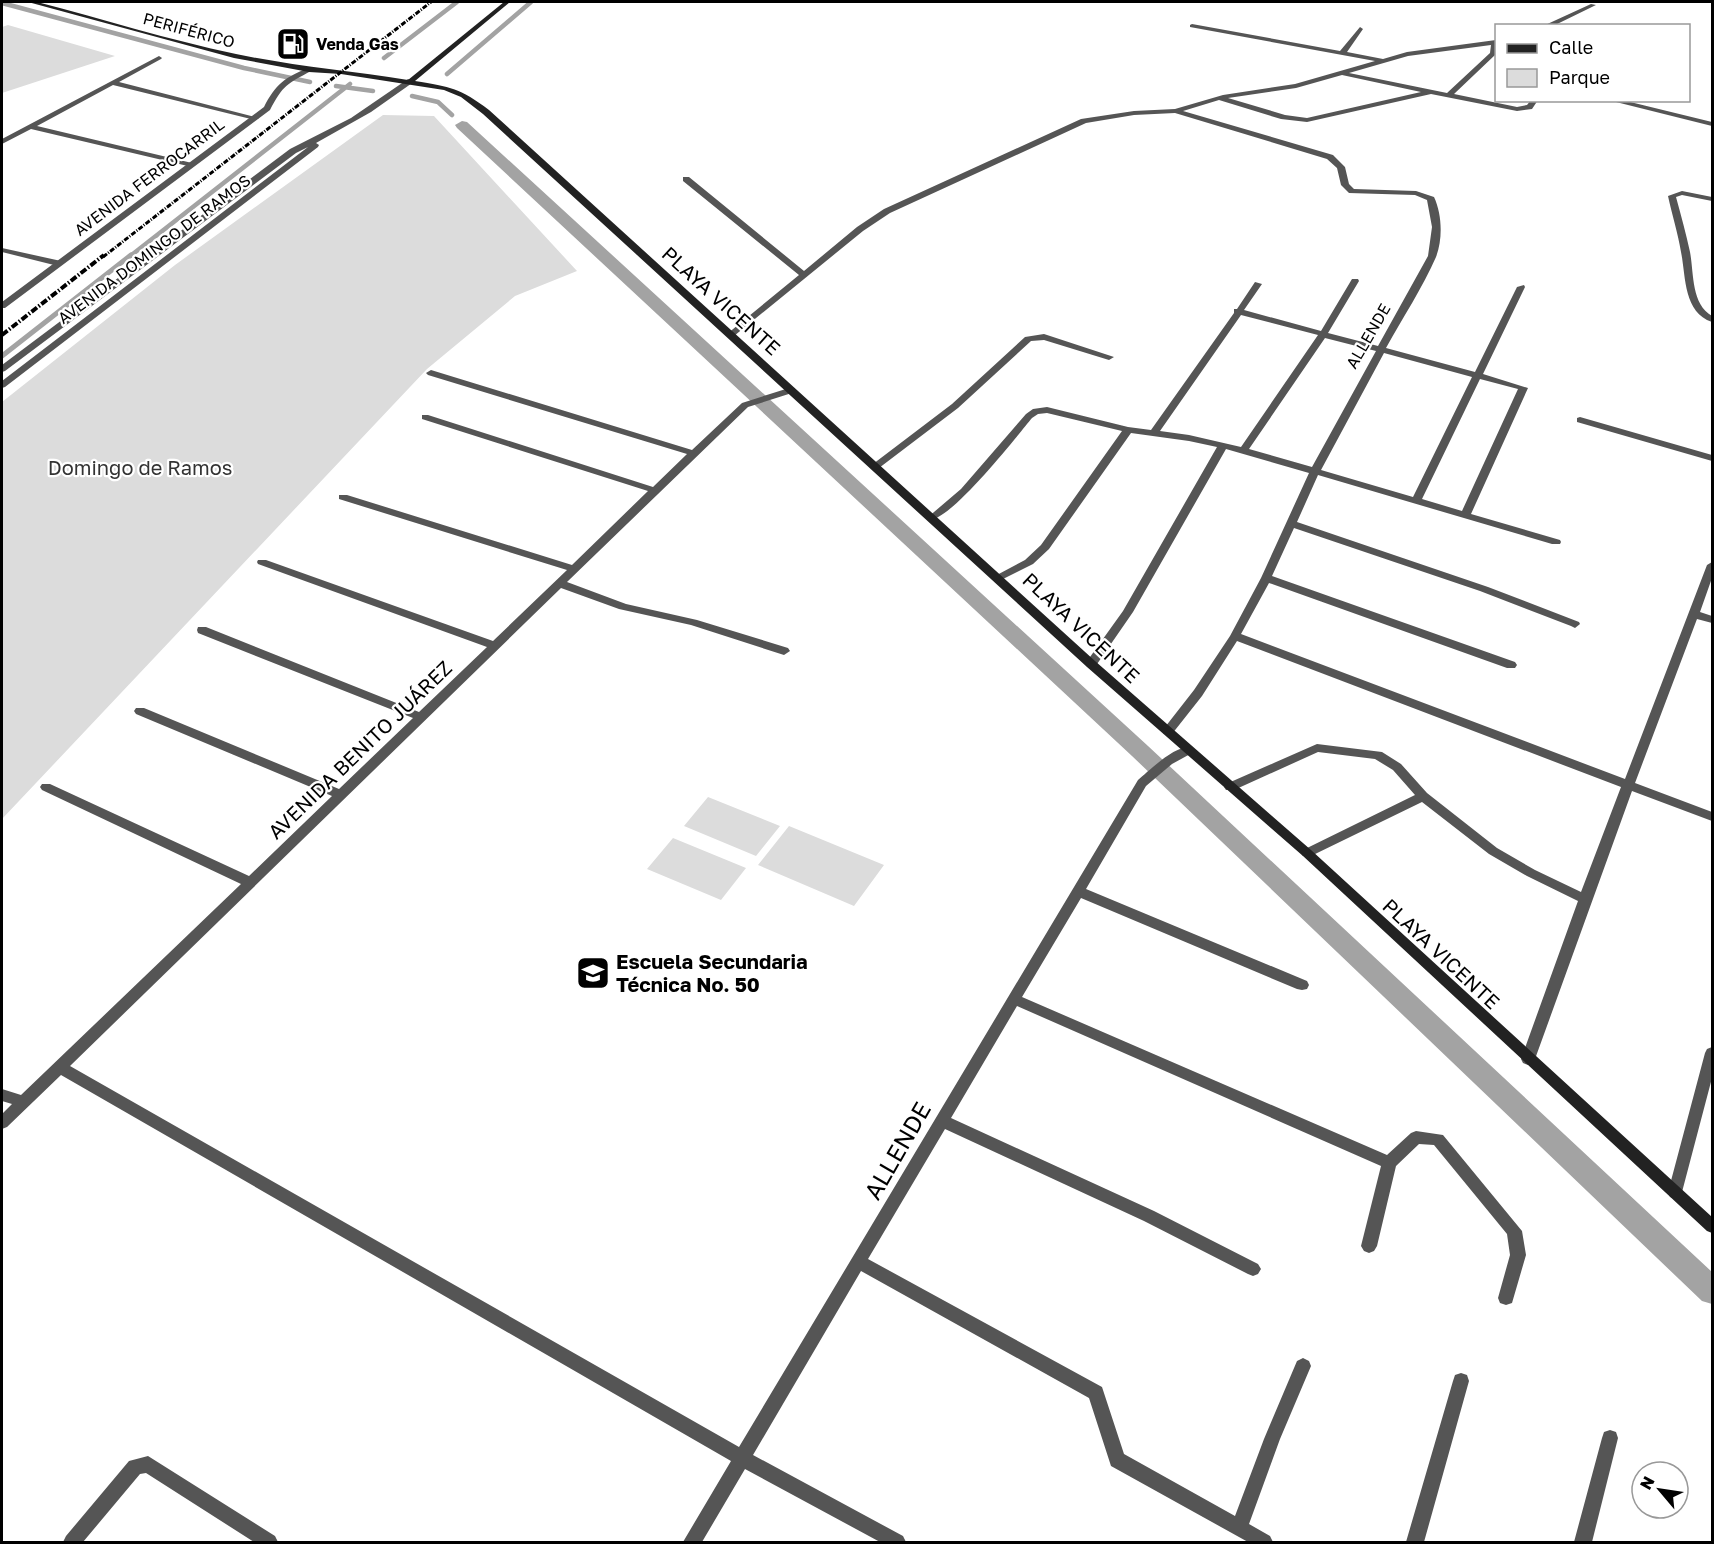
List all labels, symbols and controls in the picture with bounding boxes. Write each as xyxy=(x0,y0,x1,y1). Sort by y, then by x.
street label: PERIFÉRICO xyxy=(141,8,237,52)
legend xyxy=(1495,24,1690,102)
fuel station icon: Venda Gas xyxy=(275,26,311,62)
place label: Venda Gas xyxy=(316,34,399,54)
text: Calle xyxy=(1549,36,1593,58)
text: Parque xyxy=(1549,66,1610,88)
street label: AVENIDA FERROCARRIL xyxy=(70,114,228,240)
street label: AVENIDA DOMINGO DE RAMOS xyxy=(54,170,254,328)
street label: PLAYA VICENTE xyxy=(658,241,786,360)
street label: ALLENDE xyxy=(1341,300,1395,372)
park label: Domingo de Ramos xyxy=(48,455,232,479)
street label: PLAYA VICENTE xyxy=(1018,567,1145,688)
street label: AVENIDA BENITO JUÁREZ xyxy=(263,655,456,843)
street label: PLAYA VICENTE xyxy=(1378,893,1505,1014)
place label: Escuela Secundaria Técnica No. 50 xyxy=(616,949,808,996)
school or university icon: Escuela Secundaria Técnica No. 50 xyxy=(575,955,611,991)
street label: ALLENDE xyxy=(857,1096,936,1204)
north arrow xyxy=(1630,1460,1690,1520)
text: N xyxy=(1635,1473,1659,1493)

